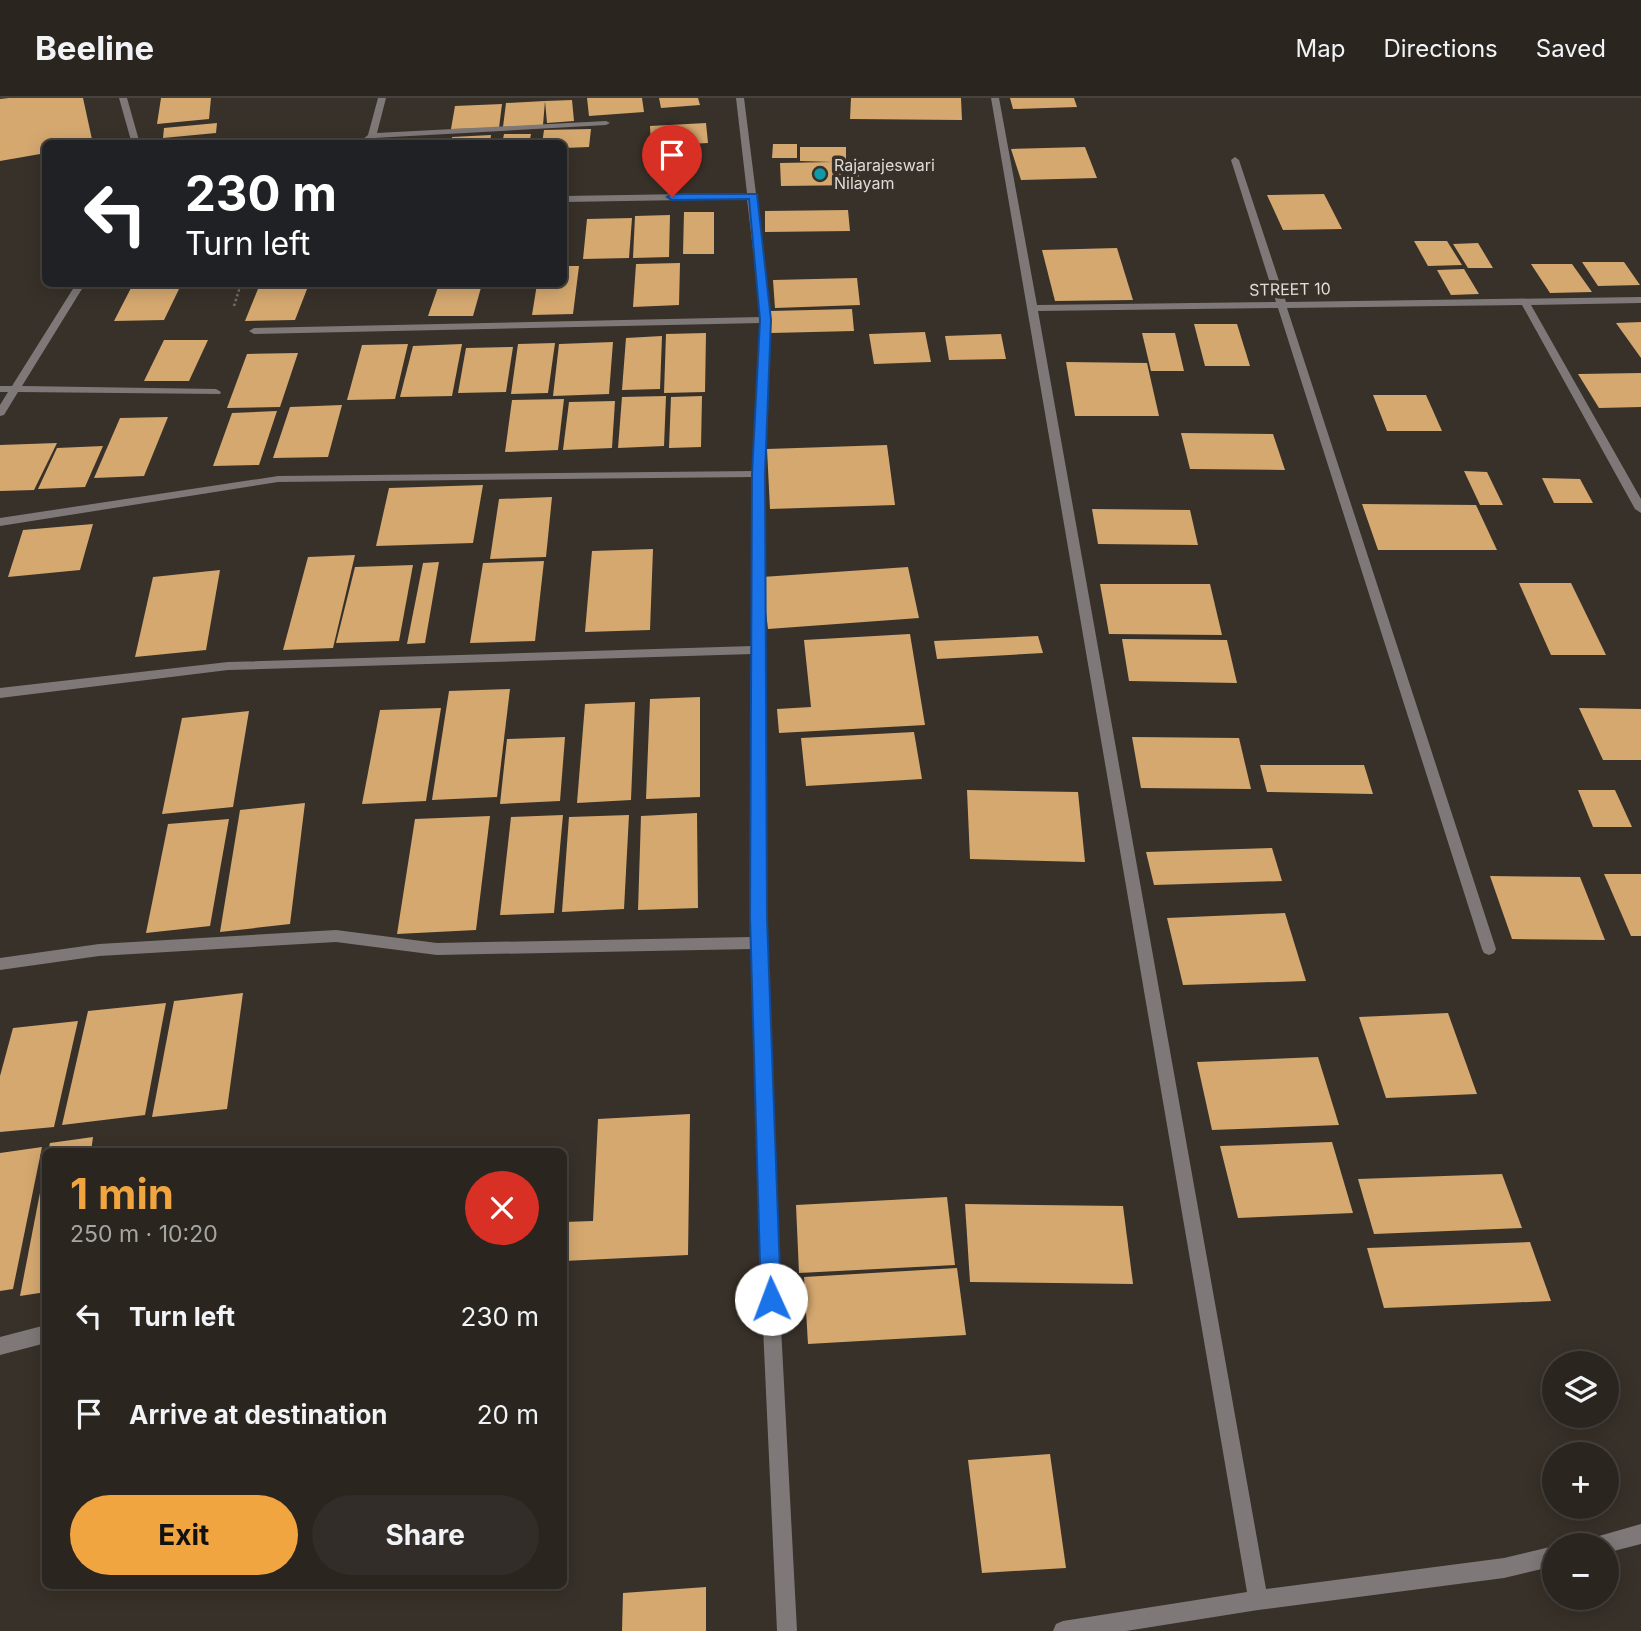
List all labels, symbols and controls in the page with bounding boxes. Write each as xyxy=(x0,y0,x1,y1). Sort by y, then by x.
text: Beeline xyxy=(35,28,154,68)
text: Map xyxy=(1296,34,1345,63)
text: Directions xyxy=(1383,34,1498,63)
text: Saved xyxy=(1536,34,1606,63)
pin xyxy=(642,125,702,197)
icon: arrive xyxy=(653,136,691,174)
place label: Rajarajeswari Nilayam xyxy=(834,155,935,193)
text: 230 m xyxy=(185,164,337,223)
marker: Rajarajeswari Nilayam xyxy=(812,166,828,182)
icon: left xyxy=(70,168,161,259)
text: Turn left xyxy=(185,224,310,263)
street label: STREET 10 xyxy=(1249,278,1331,300)
text: 1 min xyxy=(70,1168,174,1219)
button: close xyxy=(465,1171,539,1245)
text: 250 m · 10:20 xyxy=(70,1220,218,1248)
position arrow xyxy=(734,1262,808,1336)
icon: left xyxy=(70,1297,108,1335)
text: Turn left xyxy=(129,1301,235,1332)
text: 230 m xyxy=(461,1301,539,1332)
map controls xyxy=(1542,1351,1619,1610)
button: layers xyxy=(1542,1351,1619,1428)
icon: arrive xyxy=(70,1395,108,1433)
text: Arrive at destination xyxy=(129,1399,388,1430)
text: 20 m xyxy=(477,1399,539,1430)
button: + xyxy=(1542,1442,1619,1519)
button: Exit xyxy=(70,1495,298,1575)
button: Share xyxy=(312,1495,539,1575)
button: − xyxy=(1542,1533,1619,1610)

